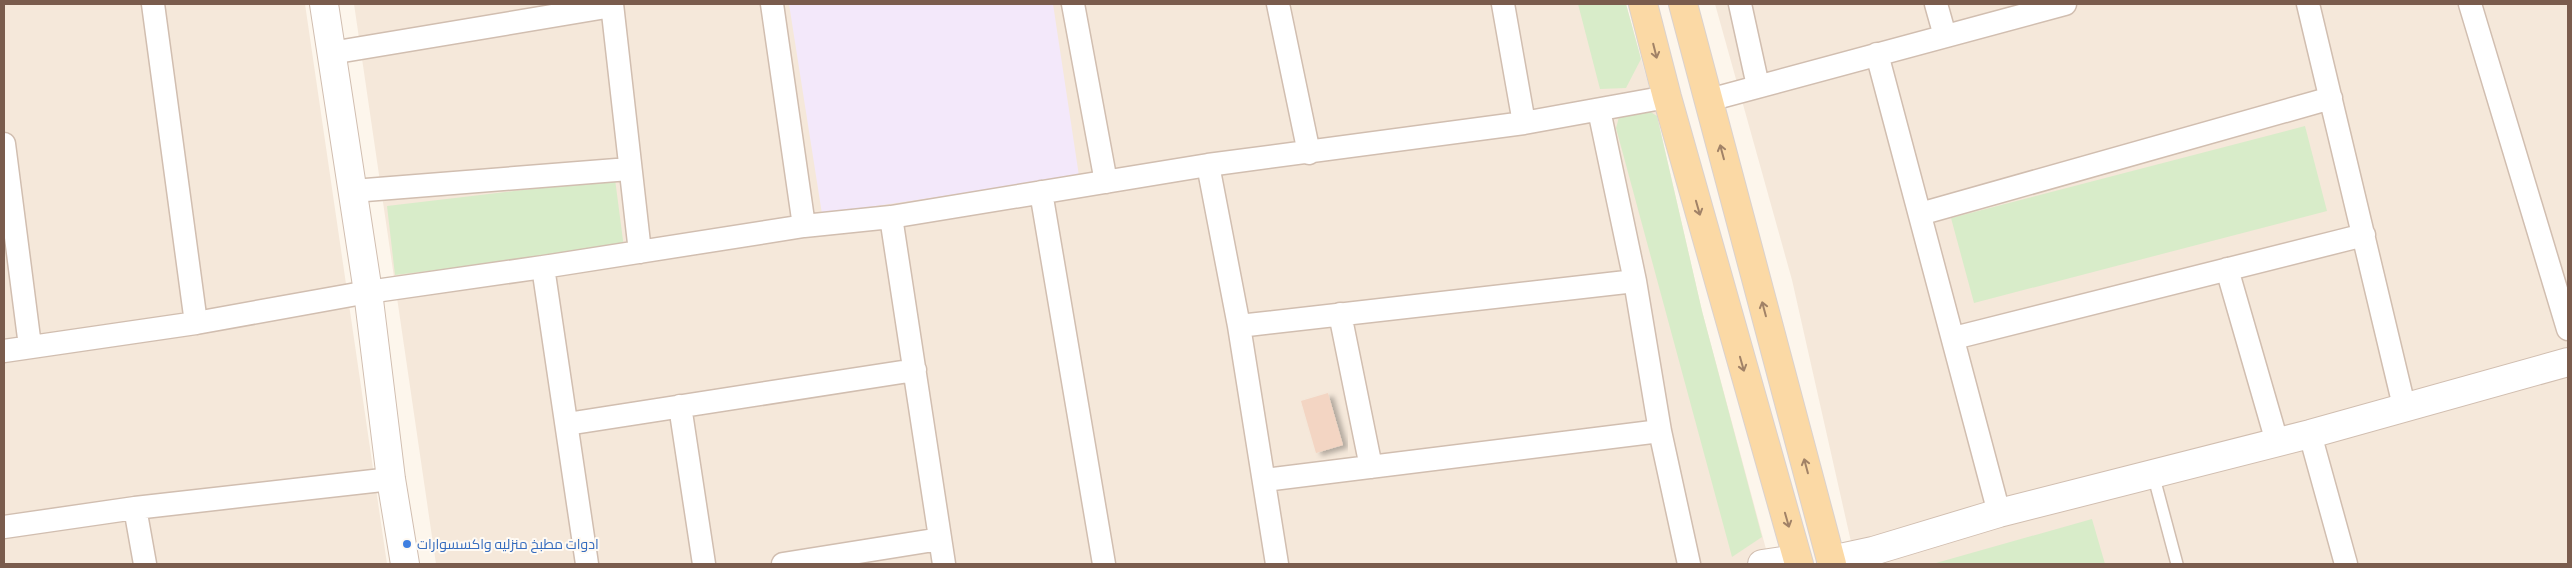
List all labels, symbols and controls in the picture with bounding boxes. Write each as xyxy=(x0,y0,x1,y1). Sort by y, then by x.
one-way arrow xyxy=(1651,42,1660,58)
one-way arrow xyxy=(1717,145,1727,161)
one-way arrow xyxy=(1694,199,1703,215)
one-way arrow xyxy=(1759,302,1768,318)
one-way arrow xyxy=(1738,356,1748,372)
one-way arrow xyxy=(1800,459,1810,475)
one-way arrow xyxy=(1782,512,1792,528)
place label: ادوات مطبخ منزليه واكسسوارات xyxy=(417,534,599,553)
marker: ادوات مطبخ منزليه واكسسوارات xyxy=(401,538,413,550)

